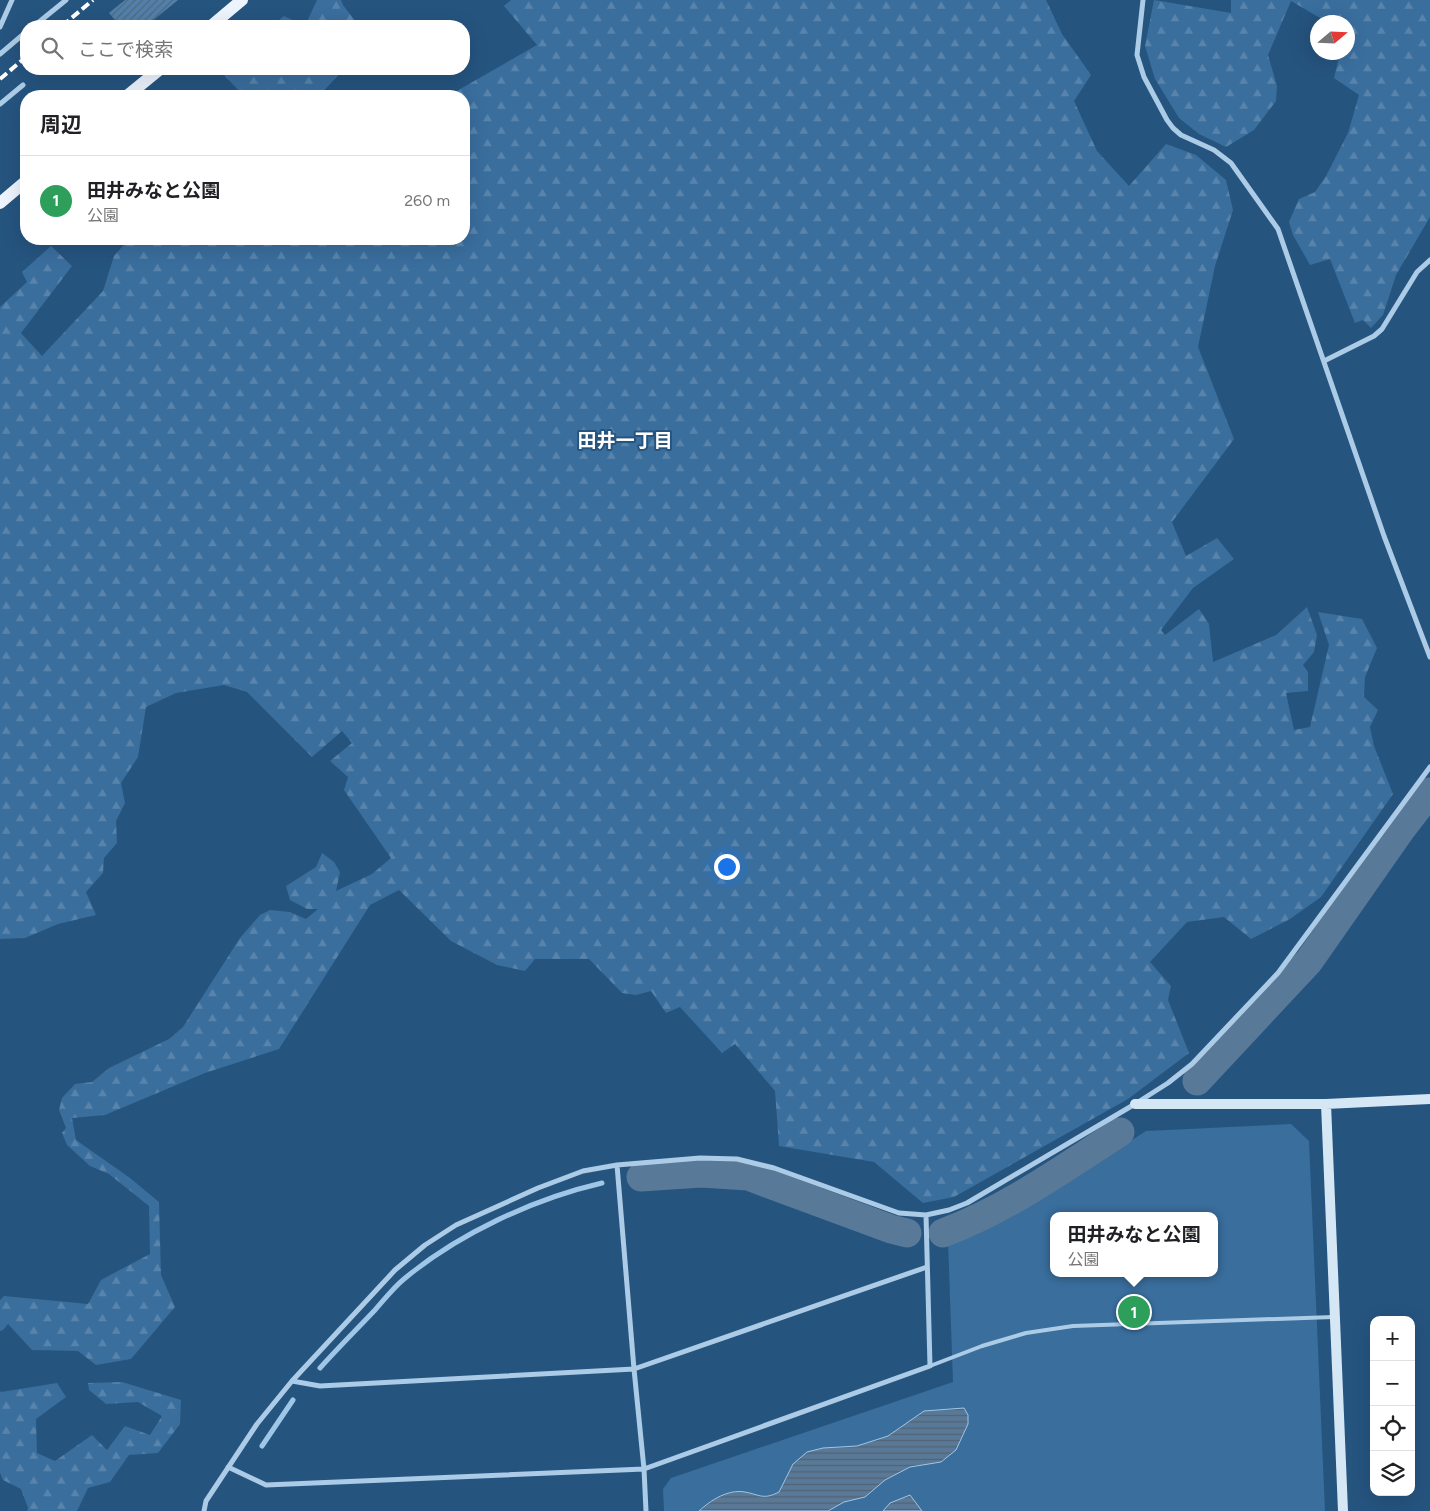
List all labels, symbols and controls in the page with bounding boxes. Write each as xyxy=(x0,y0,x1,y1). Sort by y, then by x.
north arrow xyxy=(1310,15,1355,60)
search box xyxy=(20,20,470,75)
icon: search xyxy=(38,34,66,62)
text: ここで検索 xyxy=(78,38,173,61)
text: 周辺 xyxy=(40,112,82,137)
text: 田井みなと公園 xyxy=(87,179,220,202)
text: 1 xyxy=(53,191,59,210)
text: 260 m xyxy=(404,191,450,210)
text: 公園 xyxy=(87,206,119,225)
district label: 田井一丁目 xyxy=(577,429,673,452)
your location xyxy=(714,854,740,880)
popup xyxy=(1050,1212,1218,1277)
text: 田井みなと公園 xyxy=(1067,1223,1201,1246)
text: 公園 xyxy=(1067,1250,1100,1269)
pin: 1 xyxy=(1118,1293,1150,1331)
map controls xyxy=(1370,1316,1415,1496)
button: + xyxy=(1370,1316,1415,1361)
button: − xyxy=(1370,1361,1415,1406)
button: locate xyxy=(1370,1406,1415,1451)
button: layers xyxy=(1370,1451,1415,1496)

